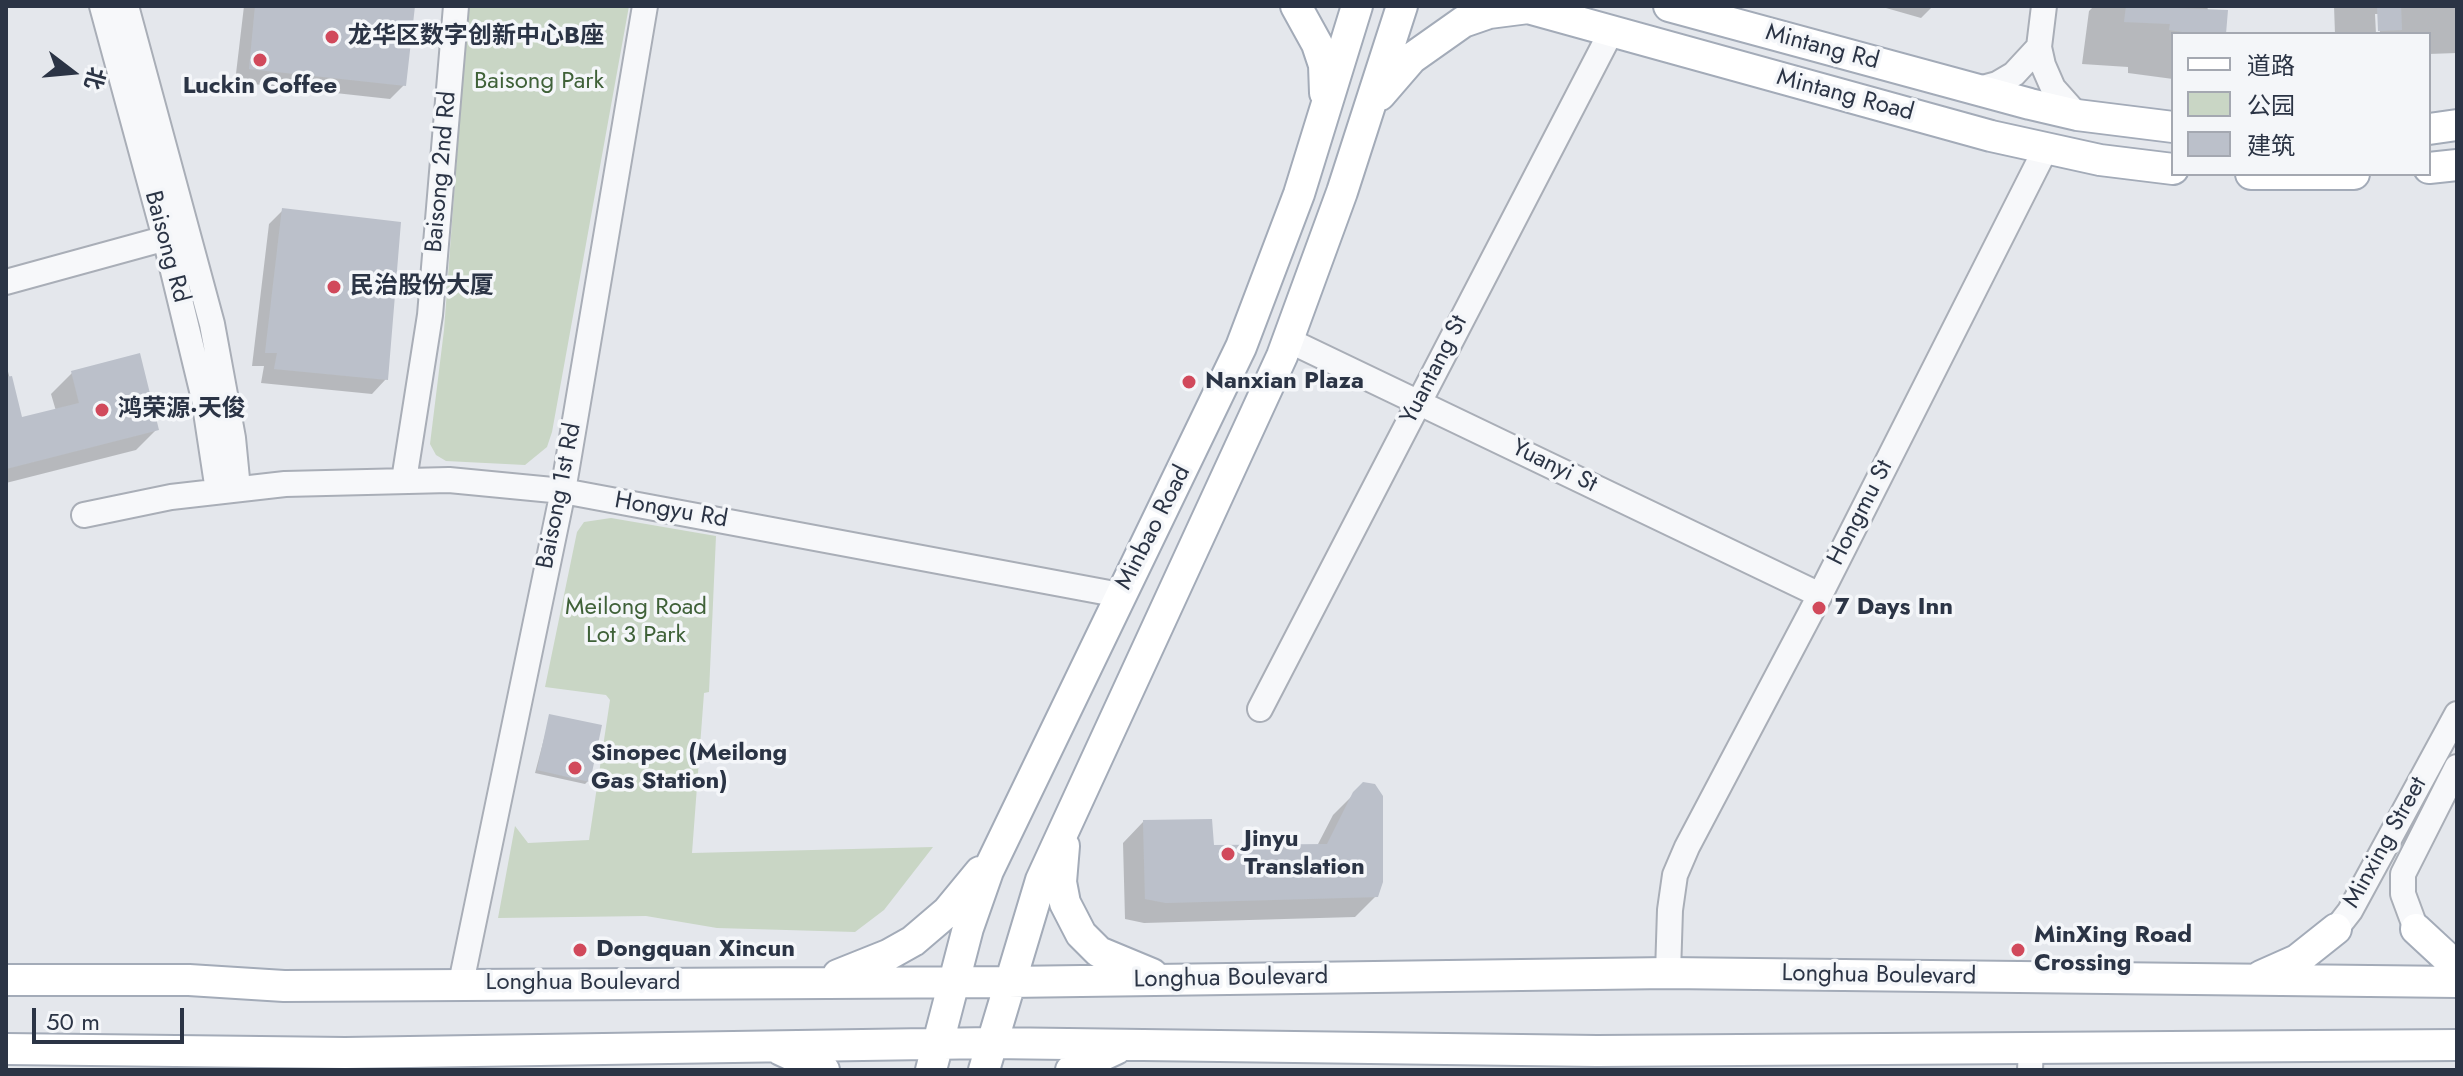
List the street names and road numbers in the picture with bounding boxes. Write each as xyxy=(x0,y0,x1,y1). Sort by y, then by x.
street label: Mintang Rd xyxy=(1762,19,1882,77)
street label: Mintang Road xyxy=(1773,64,1917,128)
street label: Baisong 2nd Rd xyxy=(421,90,463,254)
street label: Baisong Rd xyxy=(137,188,195,306)
street label: Yuantang St xyxy=(1395,311,1475,429)
street label: Baisong 1st Rd xyxy=(532,421,588,571)
street label: Yuanyi St xyxy=(1507,434,1601,500)
street label: Hongmu St xyxy=(1822,456,1900,570)
street label: Minbao Road xyxy=(1110,461,1198,595)
street label: Hongyu Rd xyxy=(612,487,730,535)
street label: Minxing Street xyxy=(2338,772,2434,914)
street label: Longhua Boulevard xyxy=(1781,960,1977,992)
street label: Longhua Boulevard xyxy=(1133,963,1329,995)
street label: Longhua Boulevard xyxy=(486,969,680,997)

